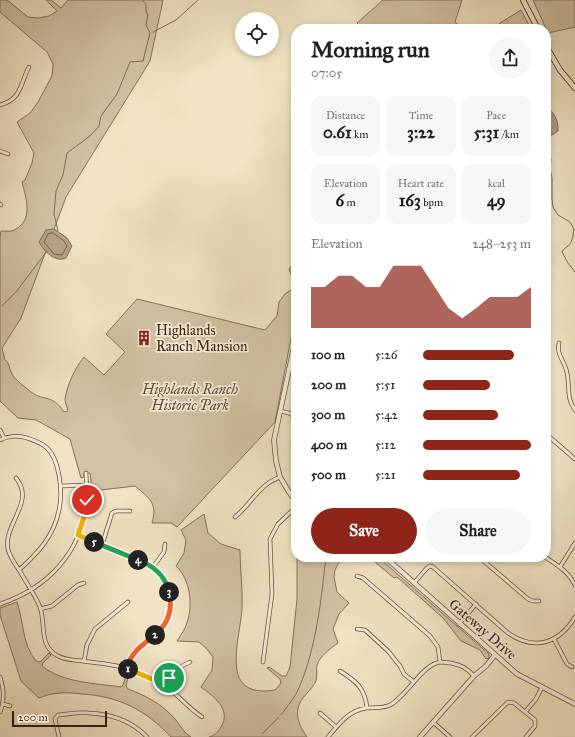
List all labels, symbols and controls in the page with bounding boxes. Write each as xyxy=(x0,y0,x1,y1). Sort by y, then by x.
map controls xyxy=(235,12,279,56)
button: locate xyxy=(235,12,279,56)
text: Morning run xyxy=(311,36,430,63)
button: share xyxy=(489,37,531,79)
text: 07:05 xyxy=(311,65,342,81)
text: Distance xyxy=(326,109,365,122)
text: Time xyxy=(409,109,433,122)
text: Pace xyxy=(486,109,506,122)
text: 0.61 xyxy=(323,122,352,143)
text: 3:22 xyxy=(407,122,435,143)
text: 5:31 xyxy=(474,122,499,143)
text: km xyxy=(352,128,368,141)
text: /km xyxy=(499,128,519,141)
text: Elevation xyxy=(324,177,368,190)
text: Heart rate xyxy=(398,177,444,190)
text: kcal xyxy=(488,177,505,190)
text: 6 xyxy=(335,190,344,211)
text: 163 xyxy=(399,190,421,211)
text: 49 xyxy=(487,190,506,211)
text: m xyxy=(344,196,356,209)
text: bpm xyxy=(421,196,443,209)
text: Elevation xyxy=(311,236,363,252)
text: 248–253 m xyxy=(472,236,531,252)
place label: Highlands Ranch Mansion xyxy=(156,322,248,355)
building icon: Highlands Ranch Mansion xyxy=(135,329,153,347)
text: 100 m xyxy=(311,347,345,363)
text: 5:26 xyxy=(375,347,397,363)
text: 200 m xyxy=(311,377,346,393)
text: 5:51 xyxy=(375,377,396,393)
park label: Highlands Ranch Historic Park xyxy=(141,381,238,414)
text: 300 m xyxy=(311,407,345,423)
text: 5:42 xyxy=(375,407,398,423)
text: 400 m xyxy=(311,437,347,453)
text: 5:12 xyxy=(375,437,396,453)
text: 500 m xyxy=(311,467,346,483)
text: 5:21 xyxy=(375,467,396,483)
pin xyxy=(70,483,104,517)
icon: check xyxy=(76,489,98,511)
button: Save xyxy=(311,508,417,554)
button: Share xyxy=(425,508,531,554)
pin: 5 xyxy=(84,532,104,552)
text: 5 xyxy=(91,535,97,548)
pin: 4 xyxy=(128,550,148,570)
text: 4 xyxy=(135,553,141,566)
pin: 3 xyxy=(159,582,179,602)
text: 3 xyxy=(167,585,171,598)
street label: Gateway Drive xyxy=(445,595,520,663)
pin: 2 xyxy=(145,625,165,645)
text: 2 xyxy=(152,628,158,641)
pin: 1 xyxy=(118,659,138,679)
pin xyxy=(152,661,186,695)
text: 1 xyxy=(126,662,130,675)
icon: arrive xyxy=(158,667,180,689)
scale bar xyxy=(12,709,107,728)
text: 200 m xyxy=(18,711,48,724)

